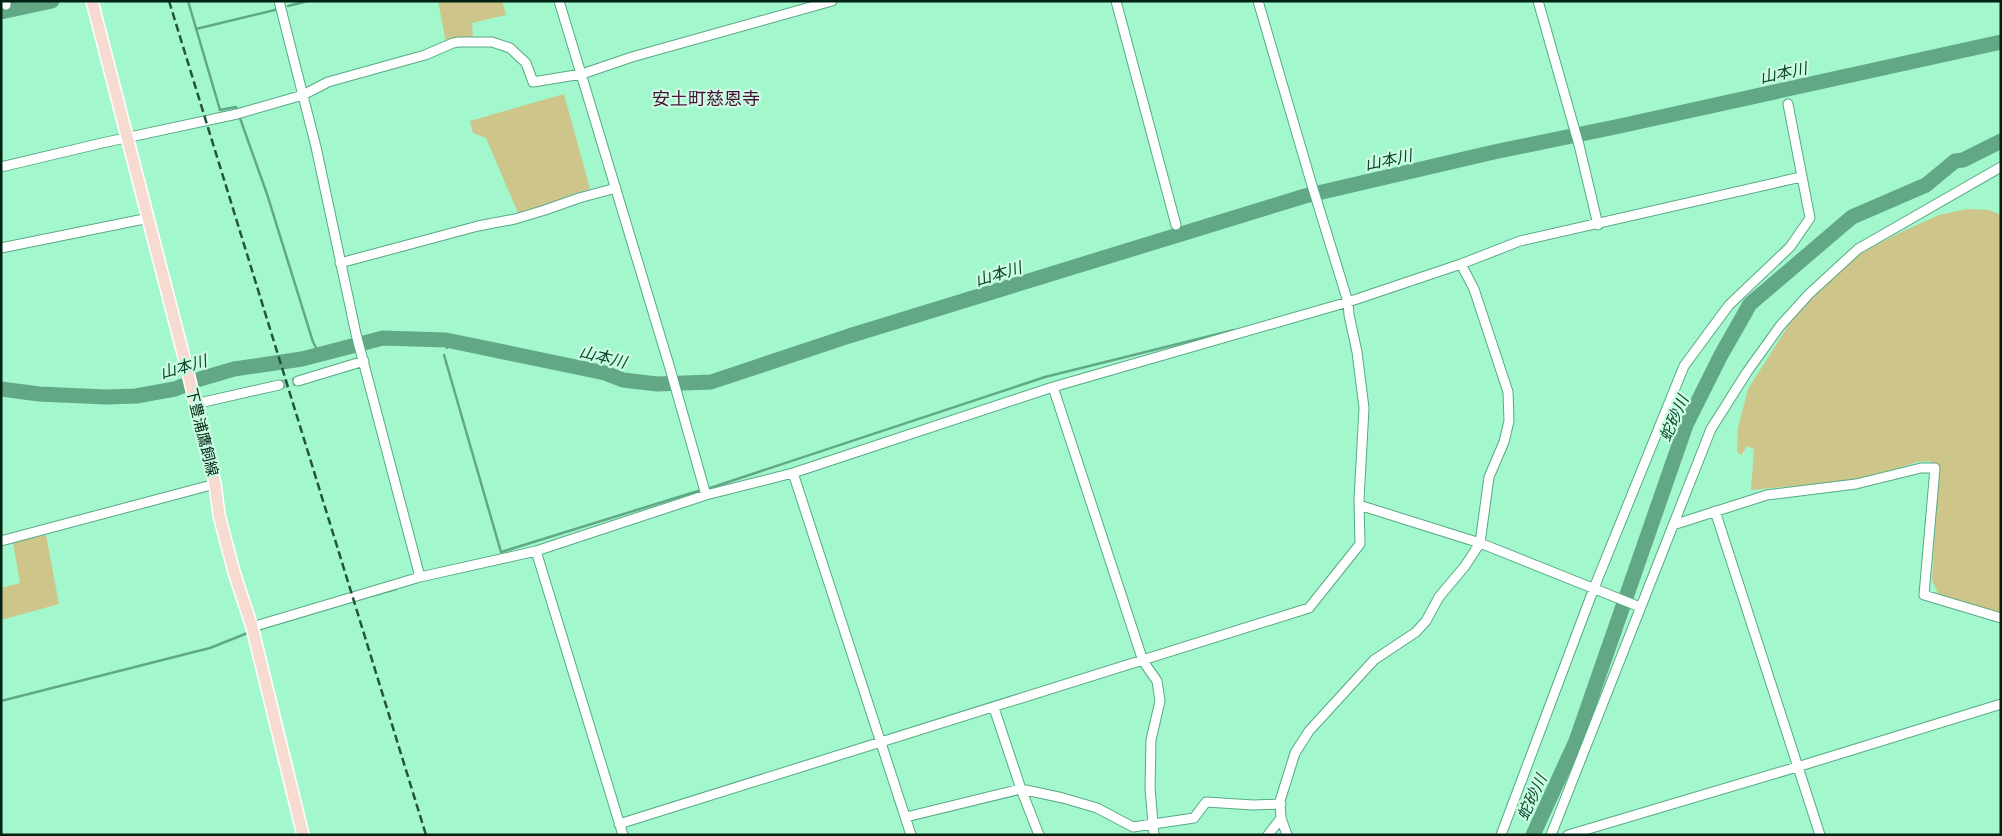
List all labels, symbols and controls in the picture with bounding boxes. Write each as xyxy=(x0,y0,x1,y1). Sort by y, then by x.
water label: 山本川 xyxy=(1758,57,1810,86)
district label: 安土町慈恩寺 xyxy=(652,87,760,109)
water label: 山本川 xyxy=(1363,144,1415,173)
water label: 山本川 xyxy=(972,256,1026,289)
water label: 山本川 xyxy=(577,341,631,372)
water label: 山本川 xyxy=(157,350,211,382)
street label: 下豊浦鷹飼線 xyxy=(183,386,223,478)
water label: 蛇砂川 xyxy=(1655,390,1692,444)
water label: 蛇砂川 xyxy=(1512,769,1551,823)

